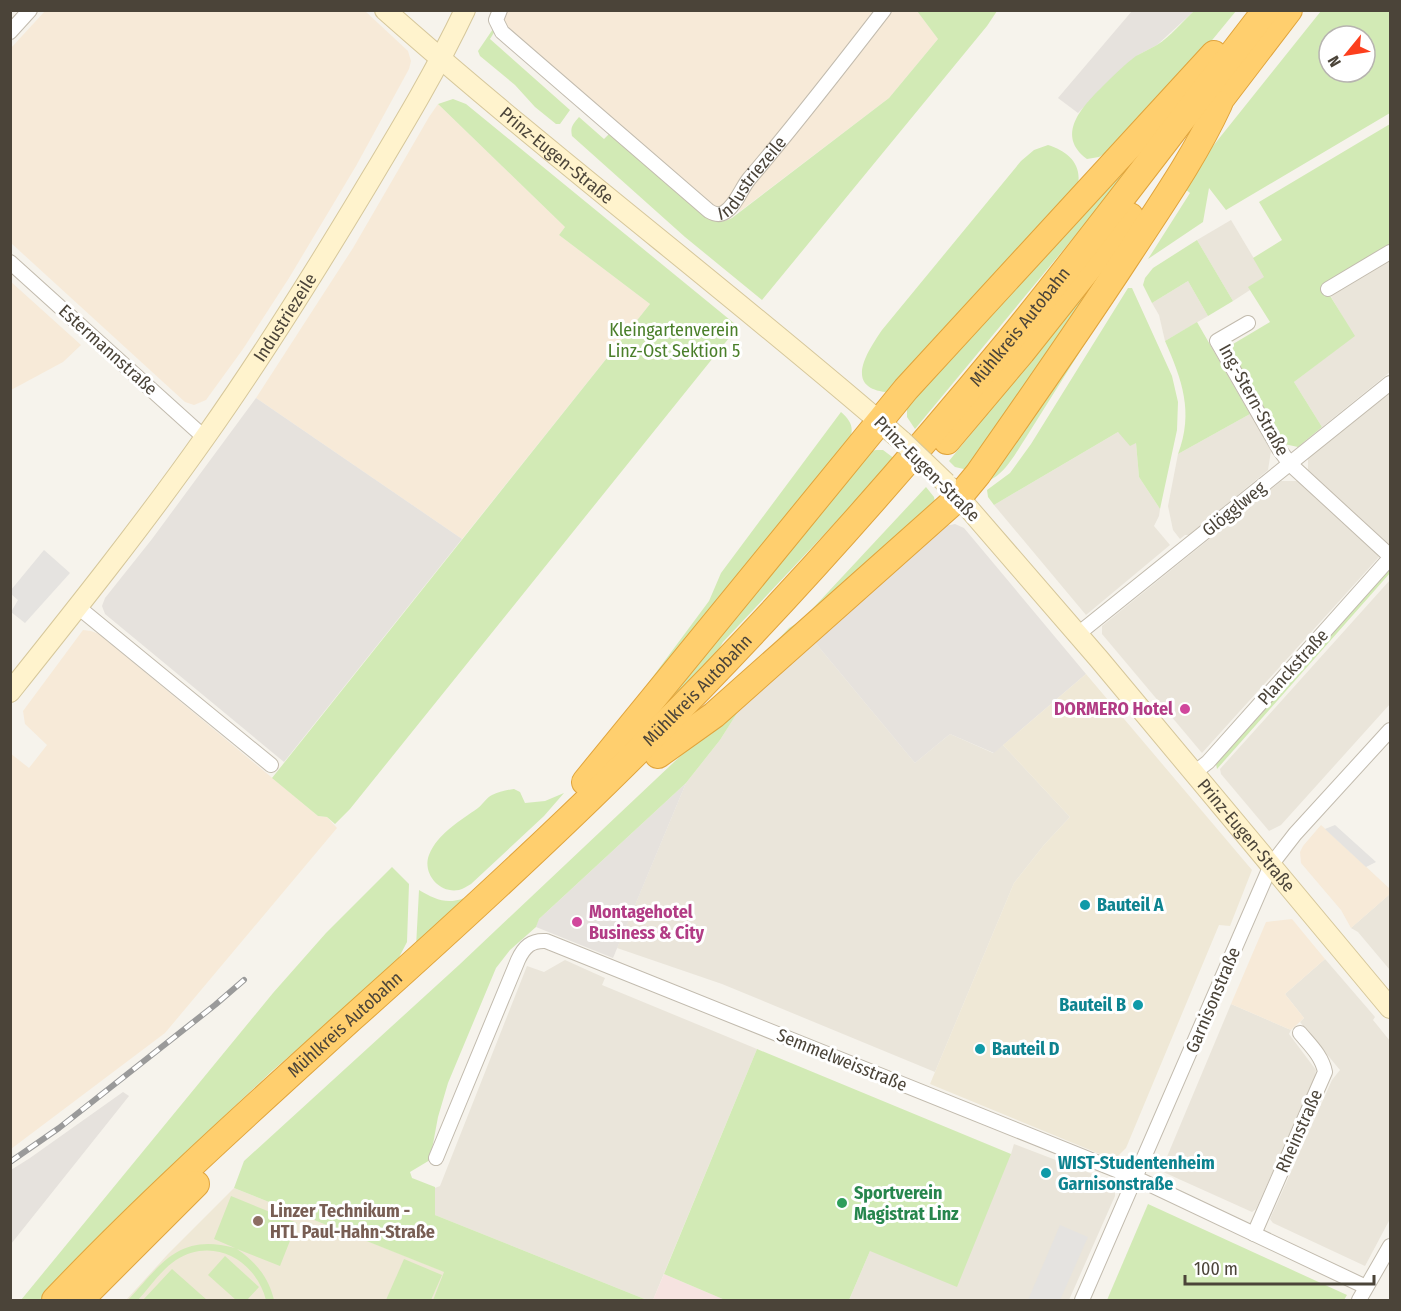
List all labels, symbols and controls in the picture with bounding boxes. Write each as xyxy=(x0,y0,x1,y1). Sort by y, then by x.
north arrow xyxy=(1317,24,1377,84)
text: N xyxy=(1324,52,1345,70)
street label: Prinz-Eugen-Straße xyxy=(495,102,618,209)
street label: Industriezeile xyxy=(716,132,791,225)
street label: Mühlkreis Autobahn xyxy=(965,263,1075,391)
street label: Industriezeile xyxy=(249,269,322,366)
street label: Estermannstraße xyxy=(54,300,162,400)
park label: Kleingartenverein Linz-Ost Sektion 5 xyxy=(608,319,740,362)
street label: Ing.-Stern-Straße xyxy=(1214,340,1294,460)
street label: Prinz-Eugen-Straße xyxy=(870,412,985,527)
street label: Glögglweg xyxy=(1198,476,1271,541)
street label: Planckstraße xyxy=(1253,624,1333,710)
street label: Mühlkreis Autobahn xyxy=(638,630,757,751)
place label: DORMERO Hotel xyxy=(1054,698,1173,720)
marker: DORMERO Hotel xyxy=(1178,702,1192,716)
street label: Prinz-Eugen-Straße xyxy=(1193,774,1300,897)
place label: Bauteil A xyxy=(1097,894,1164,916)
marker: Bauteil A xyxy=(1078,898,1092,912)
place label: Montagehotel Business & City xyxy=(589,901,704,944)
marker: Montagehotel Business & City xyxy=(570,915,584,929)
street label: Garnisonstraße xyxy=(1181,944,1245,1056)
street label: Mühlkreis Autobahn xyxy=(283,967,407,1082)
place label: Bauteil B xyxy=(1059,994,1126,1016)
marker: Bauteil B xyxy=(1131,998,1145,1012)
street label: Semmelweisstraße xyxy=(774,1024,910,1096)
place label: Bauteil D xyxy=(992,1038,1060,1060)
marker: Bauteil D xyxy=(973,1042,987,1056)
street label: Rheinstraße xyxy=(1271,1086,1327,1176)
place label: WIST-Studentenheim Garnisonstraße xyxy=(1058,1152,1215,1195)
marker: WIST-Studentenheim Garnisonstraße xyxy=(1039,1166,1053,1180)
place label: Sportverein Magistrat Linz xyxy=(854,1182,959,1225)
marker: Sportverein Magistrat Linz xyxy=(835,1196,849,1210)
place label: Linzer Technikum - HTL Paul-Hahn-Straße xyxy=(270,1200,435,1243)
marker: Linzer Technikum - HTL Paul-Hahn-Straße xyxy=(251,1214,265,1228)
scale bar xyxy=(1185,1248,1374,1286)
text: 100 m xyxy=(1194,1258,1238,1280)

